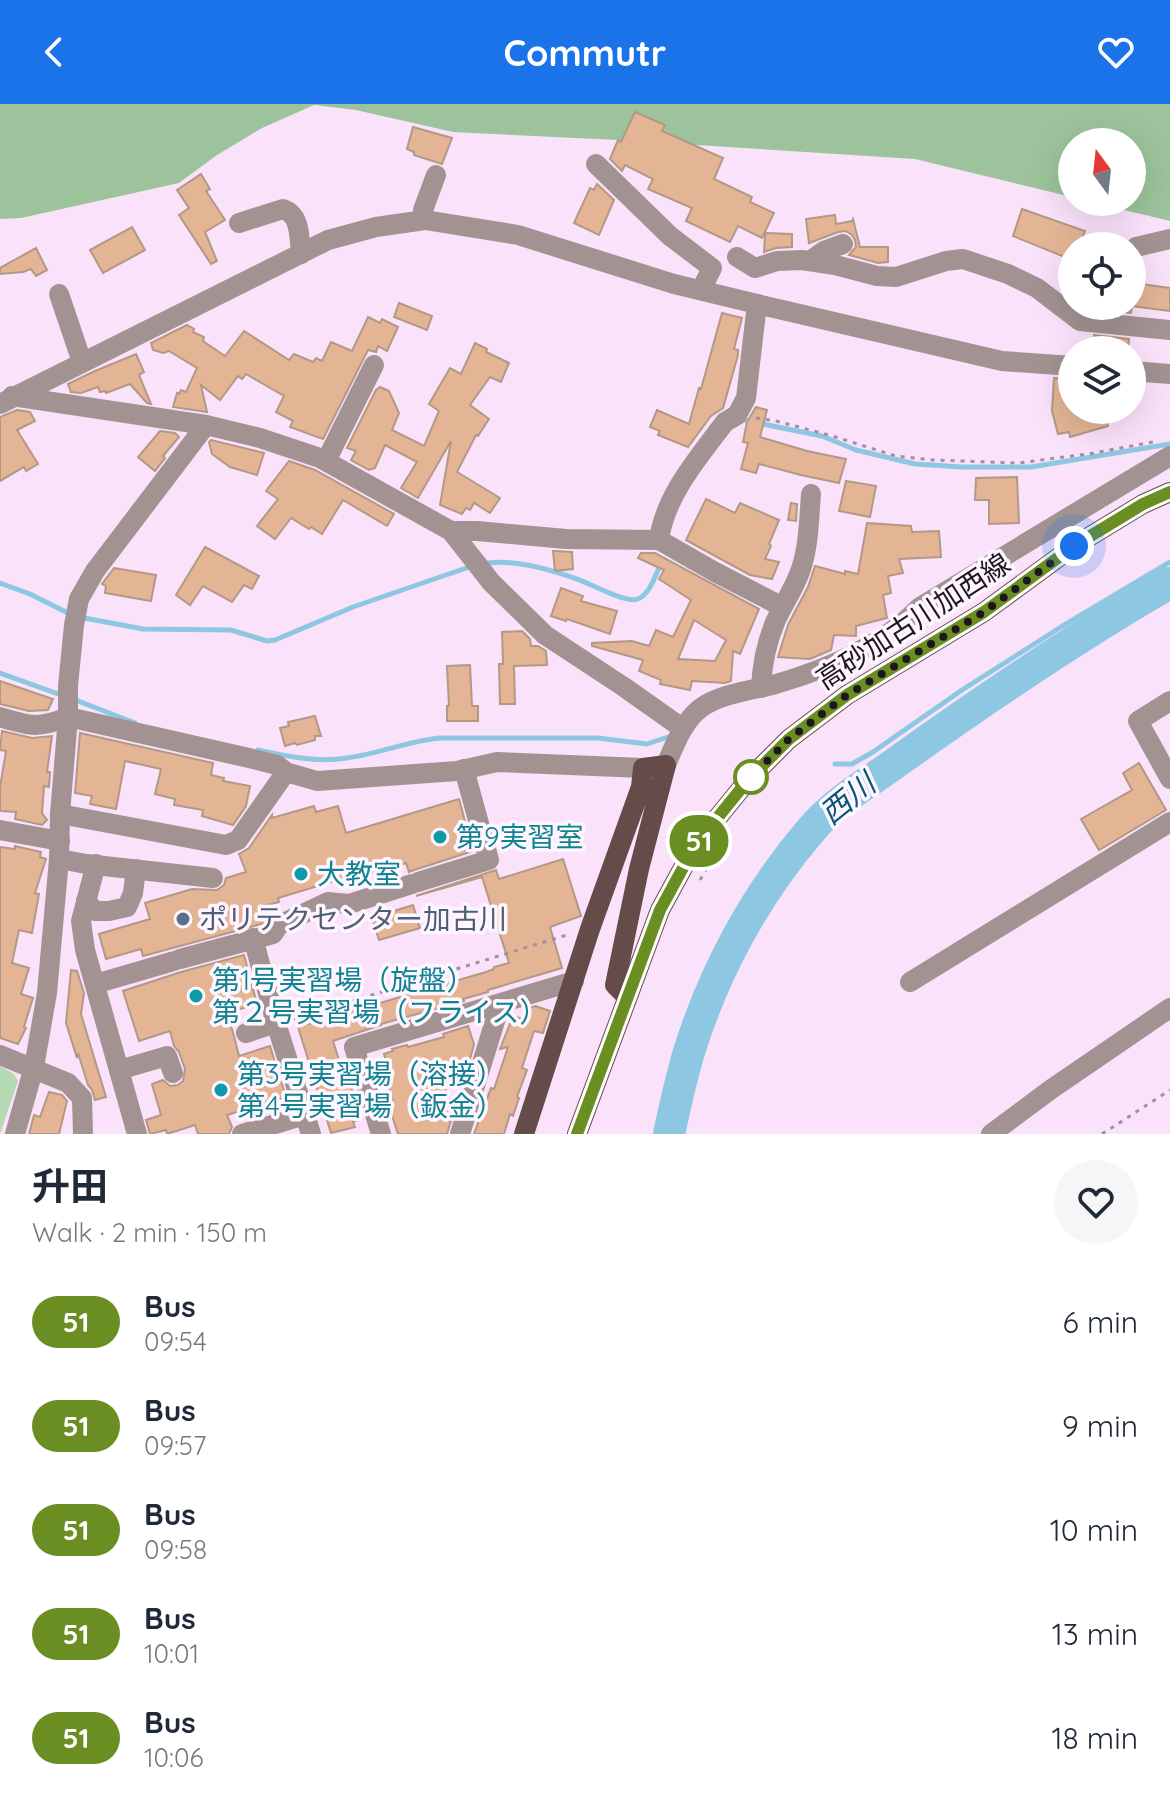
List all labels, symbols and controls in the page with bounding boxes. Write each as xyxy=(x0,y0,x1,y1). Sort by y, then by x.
icon: back xyxy=(32,30,76,74)
text: Commutr xyxy=(504,30,666,75)
icon: heart xyxy=(1094,30,1138,74)
north arrow xyxy=(1058,128,1146,216)
map controls xyxy=(1058,128,1146,424)
button: locate xyxy=(1058,232,1146,320)
button: layers xyxy=(1058,336,1146,424)
your location xyxy=(1054,526,1094,566)
street label: 高砂加古川加西線 xyxy=(809,545,1016,696)
unlabelled marker xyxy=(734,760,768,794)
water label: 西川 xyxy=(812,763,885,832)
line badge: 51 xyxy=(663,815,735,867)
place label: 第9実習室 xyxy=(456,819,584,854)
text: 51 xyxy=(685,823,713,858)
marker: 第9実習室 xyxy=(431,828,449,846)
place label: 大教室 xyxy=(317,856,401,891)
marker: 大教室 xyxy=(292,865,310,883)
place label: ポリテクセンター加古川 xyxy=(199,901,507,936)
marker: ポリテクセンター加古川 xyxy=(174,910,192,928)
place label: 第1号実習場（旋盤） 第２号実習場（フライス） xyxy=(212,962,547,1029)
marker: 第1号実習場（旋盤） 第２号実習場（フライス） xyxy=(187,987,205,1005)
place label: 第3号実習場（溶接） 第4号実習場（鈑金） xyxy=(237,1056,504,1123)
marker: 第3号実習場（溶接） 第4号実習場（鈑金） xyxy=(212,1081,230,1099)
button: heart xyxy=(1054,1160,1138,1244)
text: 升田 xyxy=(32,1162,108,1210)
text: Walk · 2 min · 150 m xyxy=(32,1216,267,1249)
text: Bus xyxy=(144,1287,196,1325)
text: 6 min xyxy=(1063,1303,1138,1341)
text: 51 xyxy=(62,1304,90,1339)
text: 09:54 xyxy=(144,1325,207,1358)
text: Bus xyxy=(144,1391,196,1429)
text: 9 min xyxy=(1062,1407,1138,1445)
text: 51 xyxy=(62,1408,90,1443)
text: 09:57 xyxy=(144,1429,206,1462)
text: Bus xyxy=(144,1495,196,1533)
text: 10 min xyxy=(1050,1511,1138,1549)
text: 51 xyxy=(62,1512,90,1547)
text: 09:58 xyxy=(144,1533,207,1566)
text: Bus xyxy=(144,1599,196,1637)
text: 13 min xyxy=(1052,1615,1138,1653)
text: 51 xyxy=(62,1616,90,1651)
text: 10:01 xyxy=(144,1637,199,1670)
text: Bus xyxy=(144,1703,196,1741)
text: 18 min xyxy=(1051,1719,1138,1757)
text: 51 xyxy=(62,1720,90,1755)
text: 10:06 xyxy=(144,1741,203,1774)

